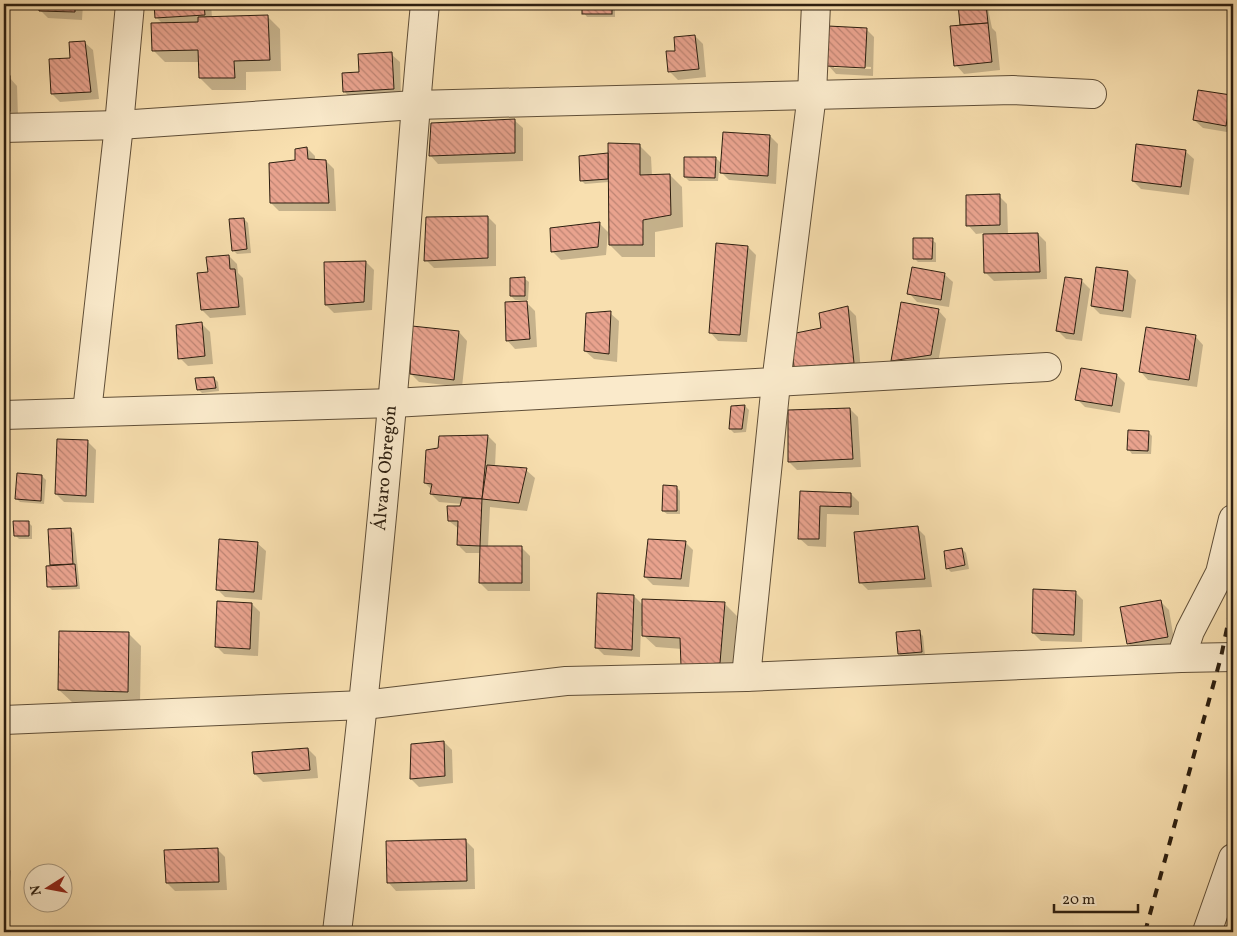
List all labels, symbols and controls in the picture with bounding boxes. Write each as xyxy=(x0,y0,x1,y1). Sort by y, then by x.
street label: Álvaro Obregón xyxy=(368,404,404,532)
north arrow xyxy=(22,864,72,914)
scale bar xyxy=(1054,881,1138,913)
text: N xyxy=(26,883,47,897)
text: 20 m xyxy=(1062,890,1095,911)

